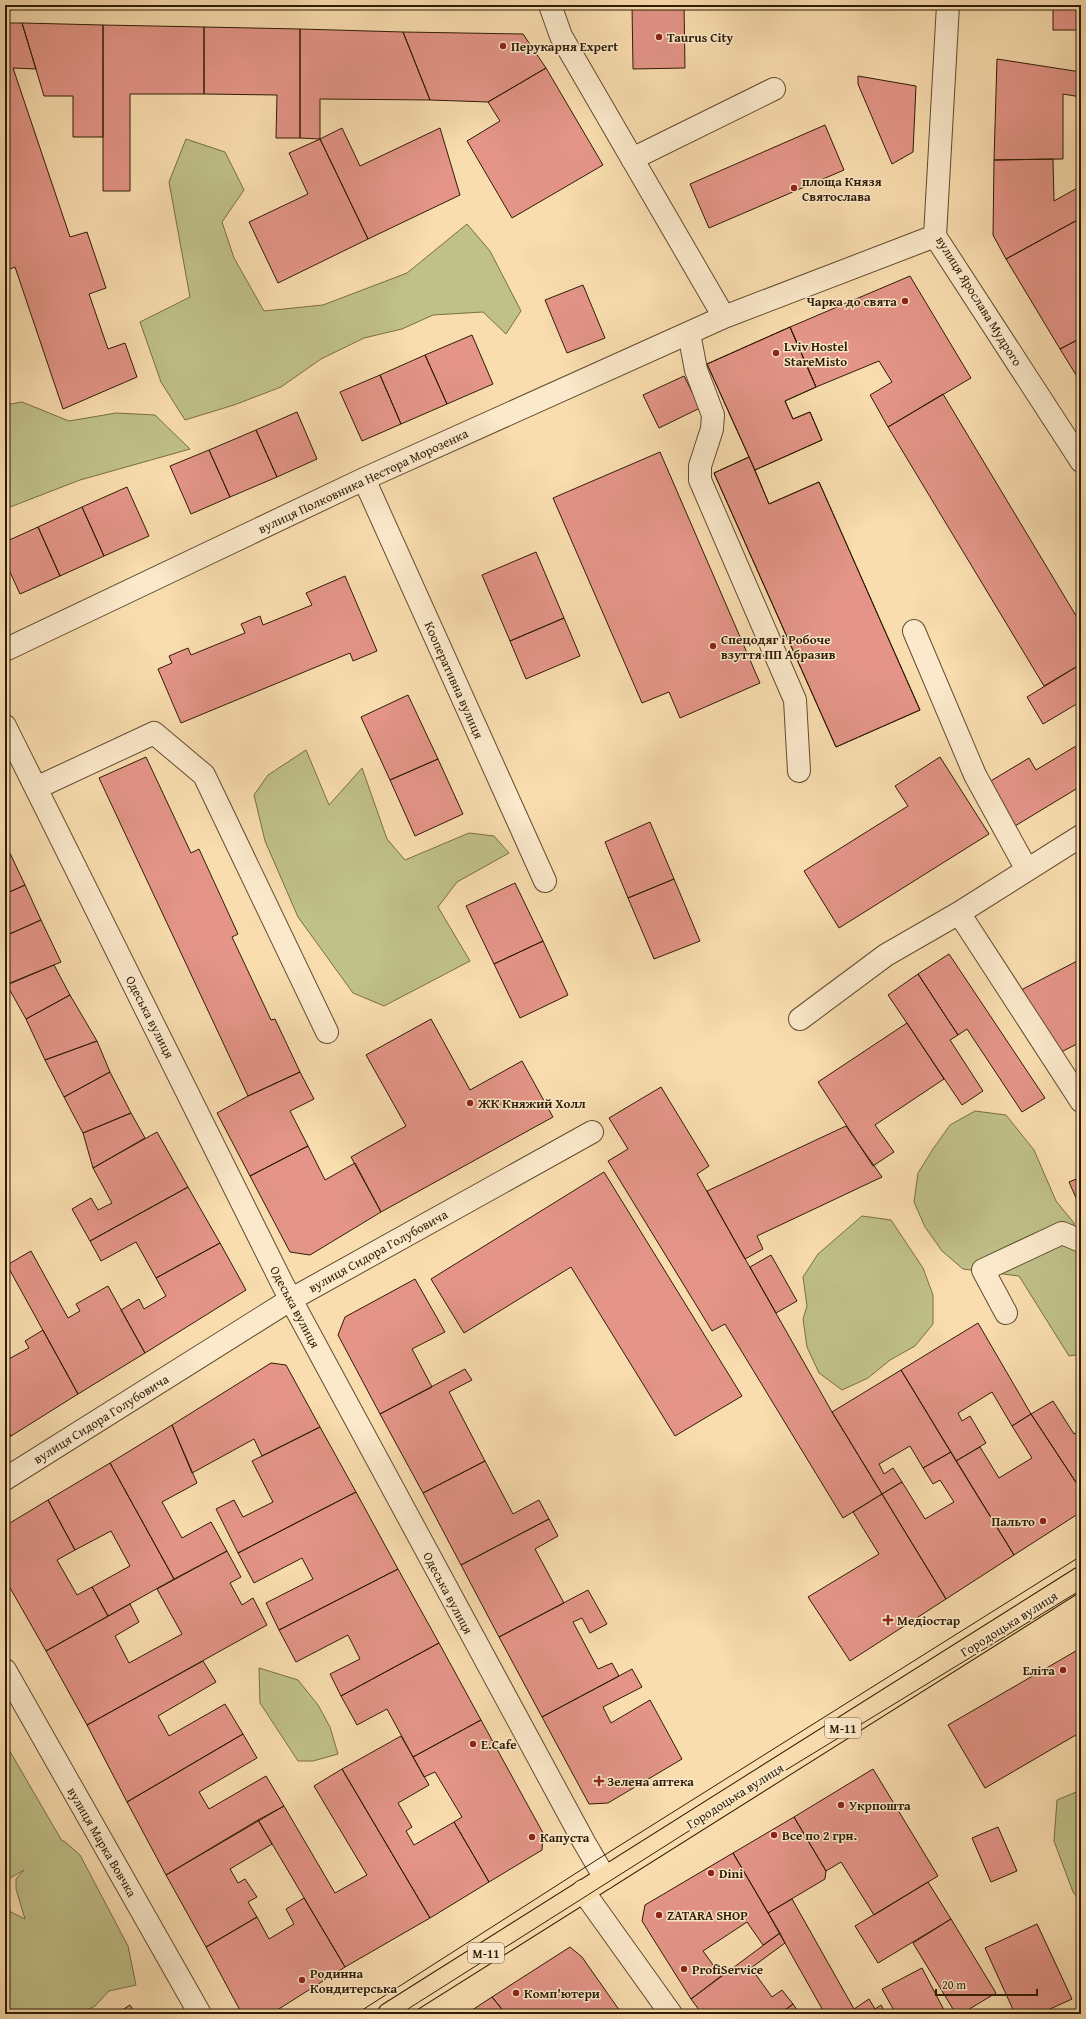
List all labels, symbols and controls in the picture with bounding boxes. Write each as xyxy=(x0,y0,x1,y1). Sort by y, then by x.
place label: Taurus City xyxy=(667,28,733,47)
marker: Taurus City xyxy=(654,32,664,42)
place label: Перукарня Expert xyxy=(511,37,618,56)
marker: Перукарня Expert xyxy=(498,41,508,51)
place label: площа Князя Святослава xyxy=(802,172,882,206)
marker: площа Князя Святослава xyxy=(789,183,799,193)
street label: вулиця Ярослава Мудрого xyxy=(931,232,1027,370)
place label: Чарка до свята xyxy=(807,292,897,311)
marker: Чарка до свята xyxy=(900,296,910,306)
place label: Lviv Hostel StareMisto xyxy=(784,337,848,371)
marker: Lviv Hostel StareMisto xyxy=(771,348,781,358)
street label: вулиця Полковника Нестора Морозенка xyxy=(255,423,472,538)
street label: Кооперативна вулиця xyxy=(420,618,489,742)
place label: Спецодяг і Робоче взуття ПП Абразив xyxy=(721,630,836,664)
marker: Спецодяг і Робоче взуття ПП Абразив xyxy=(708,641,718,651)
street label: Одеська вулиця xyxy=(121,972,179,1062)
place label: ЖК Княжий Холл xyxy=(477,1094,586,1113)
marker: ЖК Княжий Холл xyxy=(465,1098,475,1108)
street label: вулиця Сидора Голубовича xyxy=(305,1204,452,1297)
street label: Одеська вулиця xyxy=(265,1263,325,1352)
street label: вулиця Сидора Голубовича xyxy=(30,1369,173,1469)
place label: Пальто xyxy=(991,1512,1035,1531)
marker: Пальто xyxy=(1038,1516,1048,1526)
street label: Одеська вулиця xyxy=(418,1549,478,1638)
street label: Городоцька вулиця xyxy=(957,1586,1062,1662)
place label: Медіостар xyxy=(897,1611,961,1630)
marker: Медіостар xyxy=(882,1614,894,1626)
place label: Еліта xyxy=(1023,1661,1055,1680)
marker: Еліта xyxy=(1058,1665,1068,1675)
road number: М-11 xyxy=(825,1718,861,1738)
place label: E.Cafe xyxy=(481,1735,517,1754)
marker: E.Cafe xyxy=(468,1739,478,1749)
street label: Городоцька вулиця xyxy=(683,1758,788,1834)
place label: Зелена аптека xyxy=(607,1772,694,1791)
marker: Зелена аптека xyxy=(594,1776,604,1786)
street label: вулиця Марка Вовчка xyxy=(63,1783,142,1901)
place label: Укрпошта xyxy=(849,1796,911,1815)
marker: Укрпошта xyxy=(836,1800,846,1810)
place label: Все по 2 грн. xyxy=(782,1826,858,1845)
place label: Капуста xyxy=(540,1828,590,1847)
marker: Все по 2 грн. xyxy=(769,1830,779,1840)
marker: Капуста xyxy=(527,1832,537,1842)
place label: Dini xyxy=(719,1864,743,1883)
marker: Dini xyxy=(706,1868,716,1878)
place label: ZATARA SHOP xyxy=(667,1906,748,1925)
marker: ZATARA SHOP xyxy=(654,1910,664,1920)
road number: М-11 xyxy=(468,1943,504,1963)
place label: ProfiService xyxy=(692,1960,763,1979)
place label: Родинна Кондитерська xyxy=(310,1964,398,1998)
marker: ProfiService xyxy=(679,1964,689,1974)
scale bar xyxy=(936,1971,1037,1997)
marker: Родинна Кондитерська xyxy=(297,1975,307,1985)
text: 20 m xyxy=(942,1976,966,1993)
place label: Комп'ютери xyxy=(524,1984,600,2003)
marker: Комп'ютери xyxy=(511,1988,521,1998)

